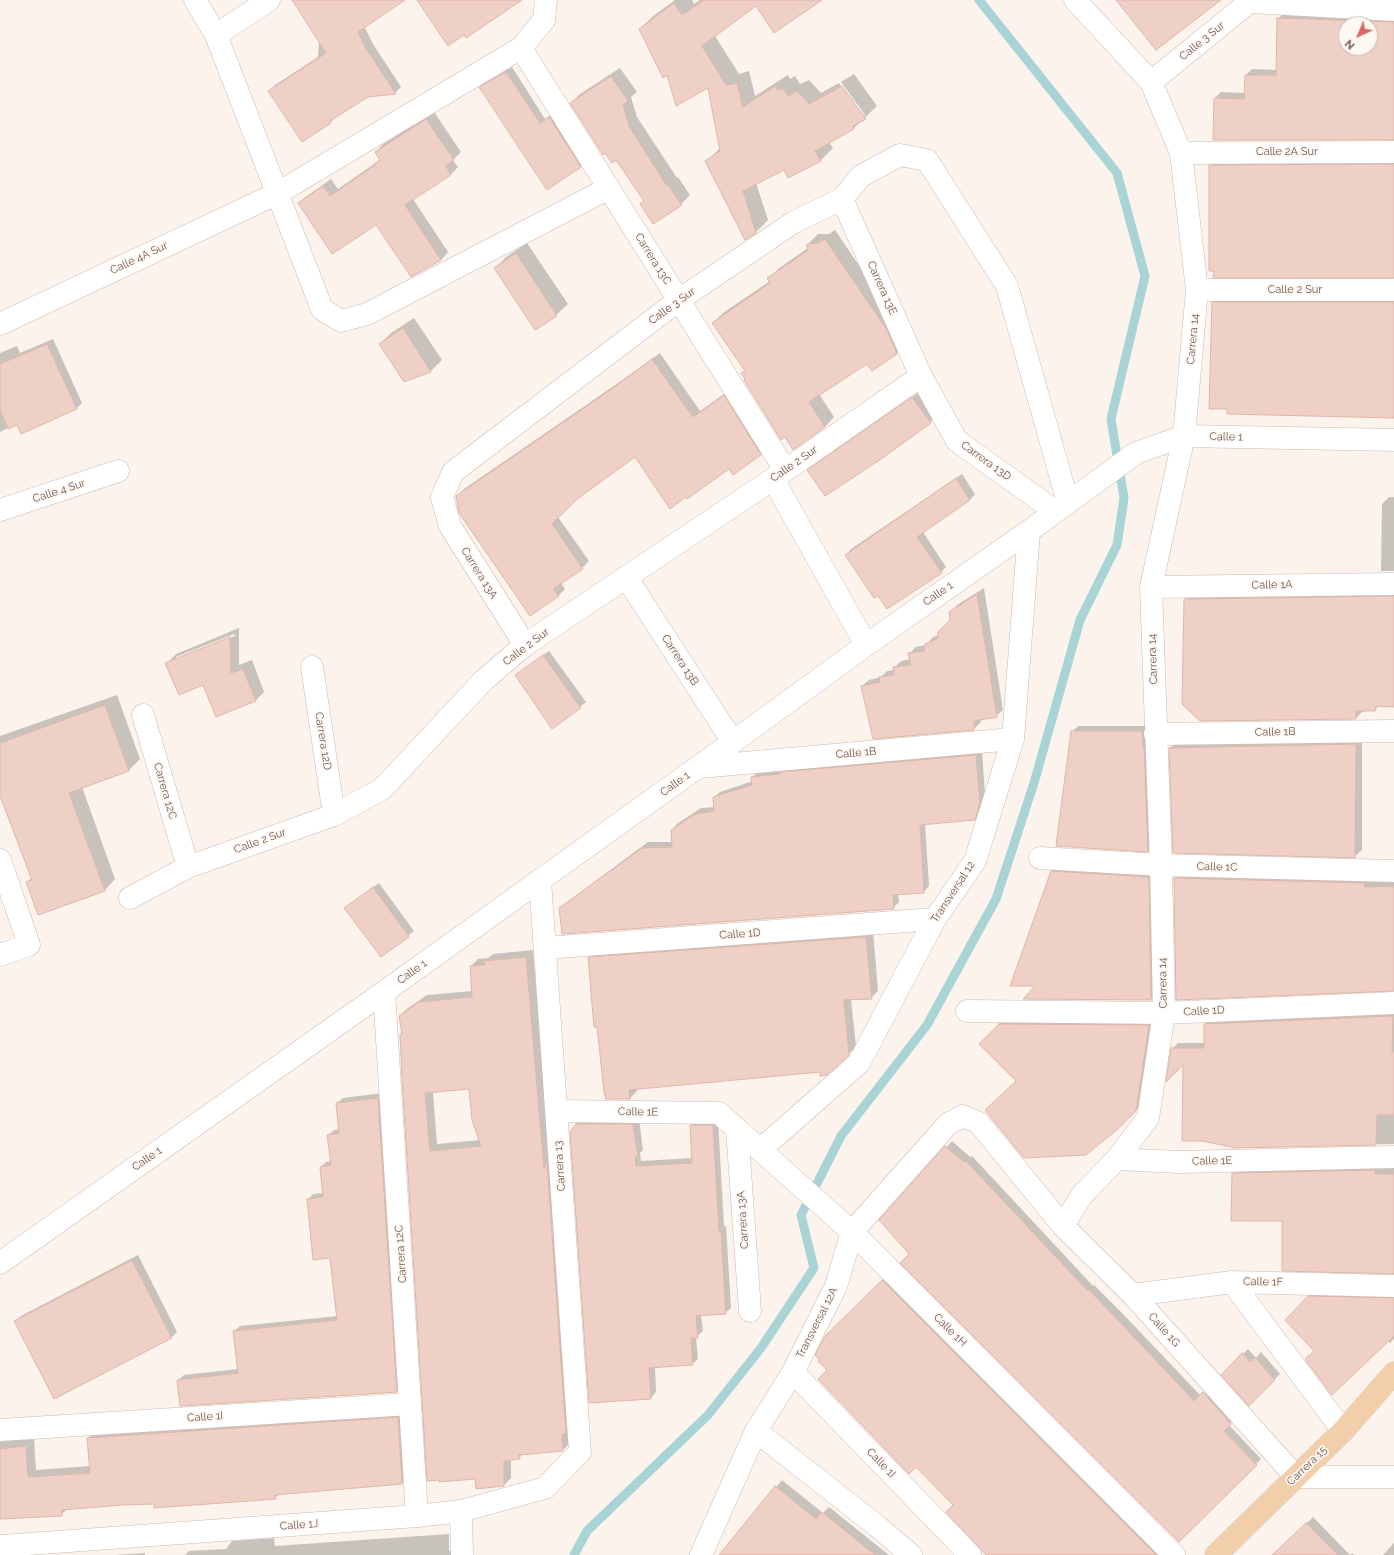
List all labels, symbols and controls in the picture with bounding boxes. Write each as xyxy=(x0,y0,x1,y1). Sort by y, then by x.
north arrow xyxy=(1338,16,1378,56)
street label: Calle 3 Sur xyxy=(1177,19,1227,63)
text: N xyxy=(1342,37,1358,52)
street label: Calle 2A Sur xyxy=(1256,145,1318,159)
street label: Carrera 13C xyxy=(632,231,674,287)
street label: Calle 4A Sur xyxy=(108,239,170,277)
street label: Carrera 13E xyxy=(864,259,900,317)
street label: Calle 2 Sur xyxy=(1268,283,1322,297)
street label: Calle 3 Sur xyxy=(646,285,698,327)
street label: Carrera 14 xyxy=(1184,313,1202,365)
street label: Calle 1 xyxy=(1209,430,1243,444)
street label: Carrera 13D xyxy=(958,438,1014,484)
street label: Calle 2 Sur xyxy=(768,443,820,485)
street label: Calle 4 Sur xyxy=(31,476,87,506)
street label: Carrera 13A xyxy=(458,545,500,601)
street label: Calle 1A xyxy=(1251,578,1293,592)
street label: Calle 1 xyxy=(920,579,956,609)
street label: Calle 2 Sur xyxy=(500,625,552,669)
street label: Carrera 13B xyxy=(659,632,701,688)
street label: Carrera 14 xyxy=(1146,633,1160,685)
street label: Carrera 12D xyxy=(312,711,334,771)
street label: Calle 1B xyxy=(1254,725,1296,739)
street label: Calle 1B xyxy=(835,745,877,761)
street label: Carrera 12C xyxy=(151,761,179,821)
street label: Calle 1 xyxy=(658,769,692,799)
street label: Calle 2 Sur xyxy=(232,825,288,857)
street label: Transversal 12 xyxy=(928,859,978,925)
street label: Calle 1C xyxy=(1196,860,1238,874)
street label: Calle 1D xyxy=(719,926,761,942)
street label: Calle 1 xyxy=(395,957,429,987)
street label: Carrera 14 xyxy=(1156,957,1170,1009)
street label: Calle 1D xyxy=(1183,1003,1225,1019)
street label: Calle 1E xyxy=(618,1105,658,1119)
street label: Carrera 13 xyxy=(552,1140,568,1192)
street label: Calle 1 xyxy=(129,1144,165,1174)
street label: Calle 1E xyxy=(1192,1154,1232,1168)
street label: Carrera 13A xyxy=(734,1191,752,1249)
street label: Carrera 12C xyxy=(392,1225,410,1283)
street label: Calle 1F xyxy=(1243,1275,1283,1289)
street label: Transversal 12A xyxy=(793,1285,841,1361)
street label: Calle 1G xyxy=(1145,1310,1183,1350)
street label: Calle 1H xyxy=(931,1311,969,1349)
street label: Calle 1I xyxy=(186,1409,224,1425)
street label: Carrera 15 xyxy=(1284,1444,1330,1488)
street label: Calle 1I xyxy=(864,1445,898,1481)
street label: Calle 1J xyxy=(279,1517,319,1533)

